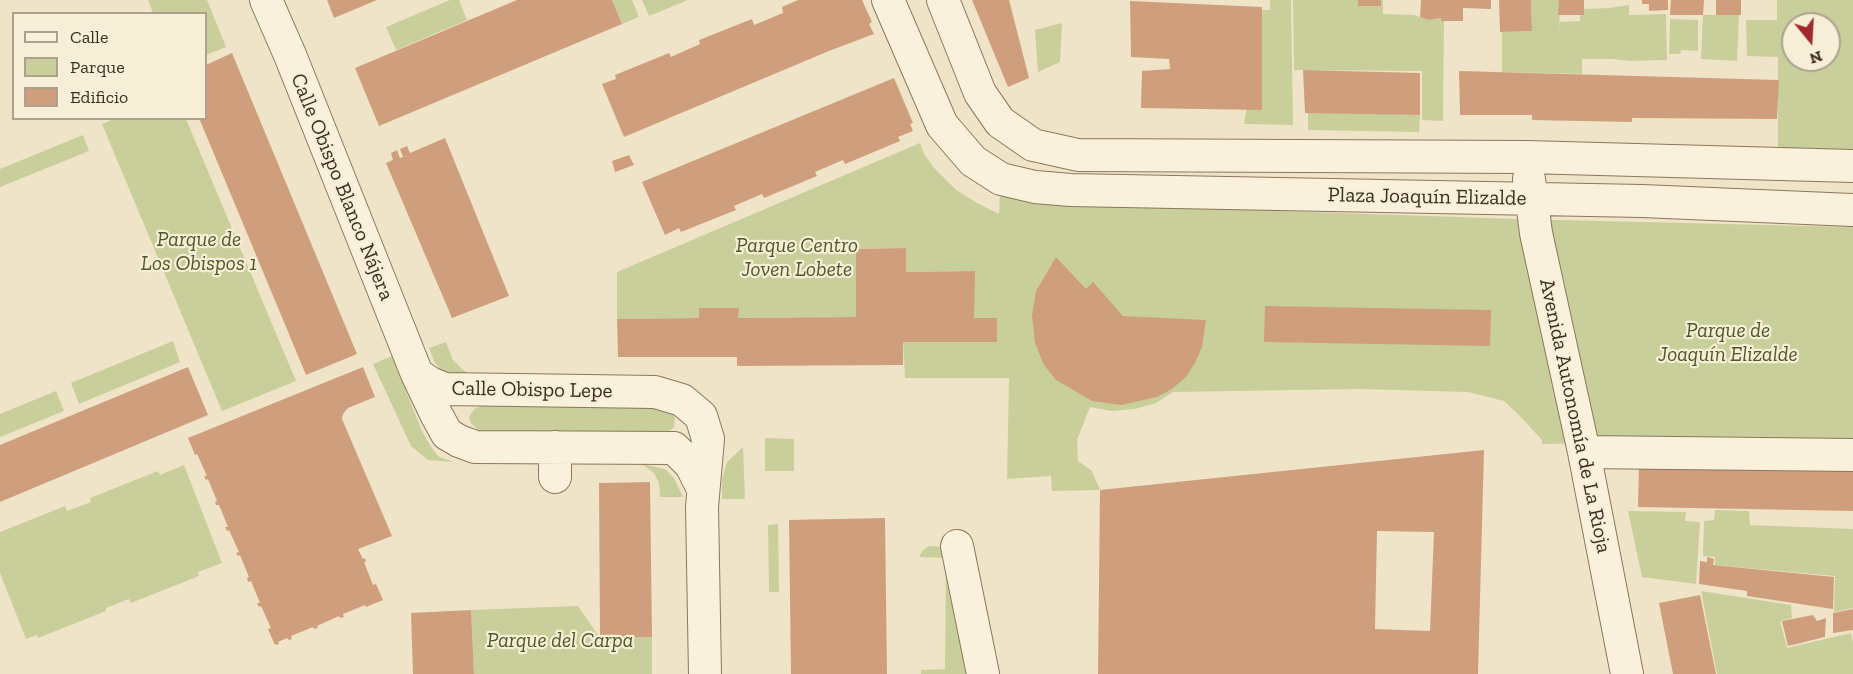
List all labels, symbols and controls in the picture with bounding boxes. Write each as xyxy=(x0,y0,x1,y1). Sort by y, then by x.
legend xyxy=(12,12,207,120)
north arrow xyxy=(1781,12,1841,72)
text: Calle xyxy=(70,26,108,48)
text: N xyxy=(1807,47,1825,69)
text: Parque xyxy=(70,56,125,78)
street label: Calle Obispo Blanco Nájera xyxy=(285,70,399,304)
text: Edificio xyxy=(70,86,128,108)
street label: Plaza Joaquín Elizalde xyxy=(1327,183,1527,211)
park label: Parque de Los Obispos 1 xyxy=(141,227,257,277)
park label: Parque Centro Joven Lobete xyxy=(736,233,858,283)
street label: Avenida Autonomía de La Rioja xyxy=(1534,276,1616,556)
park label: Parque de Joaquín Elizalde xyxy=(1658,318,1798,368)
street label: Calle Obispo Lepe xyxy=(451,376,613,404)
park label: Parque del Carpa xyxy=(487,628,633,654)

